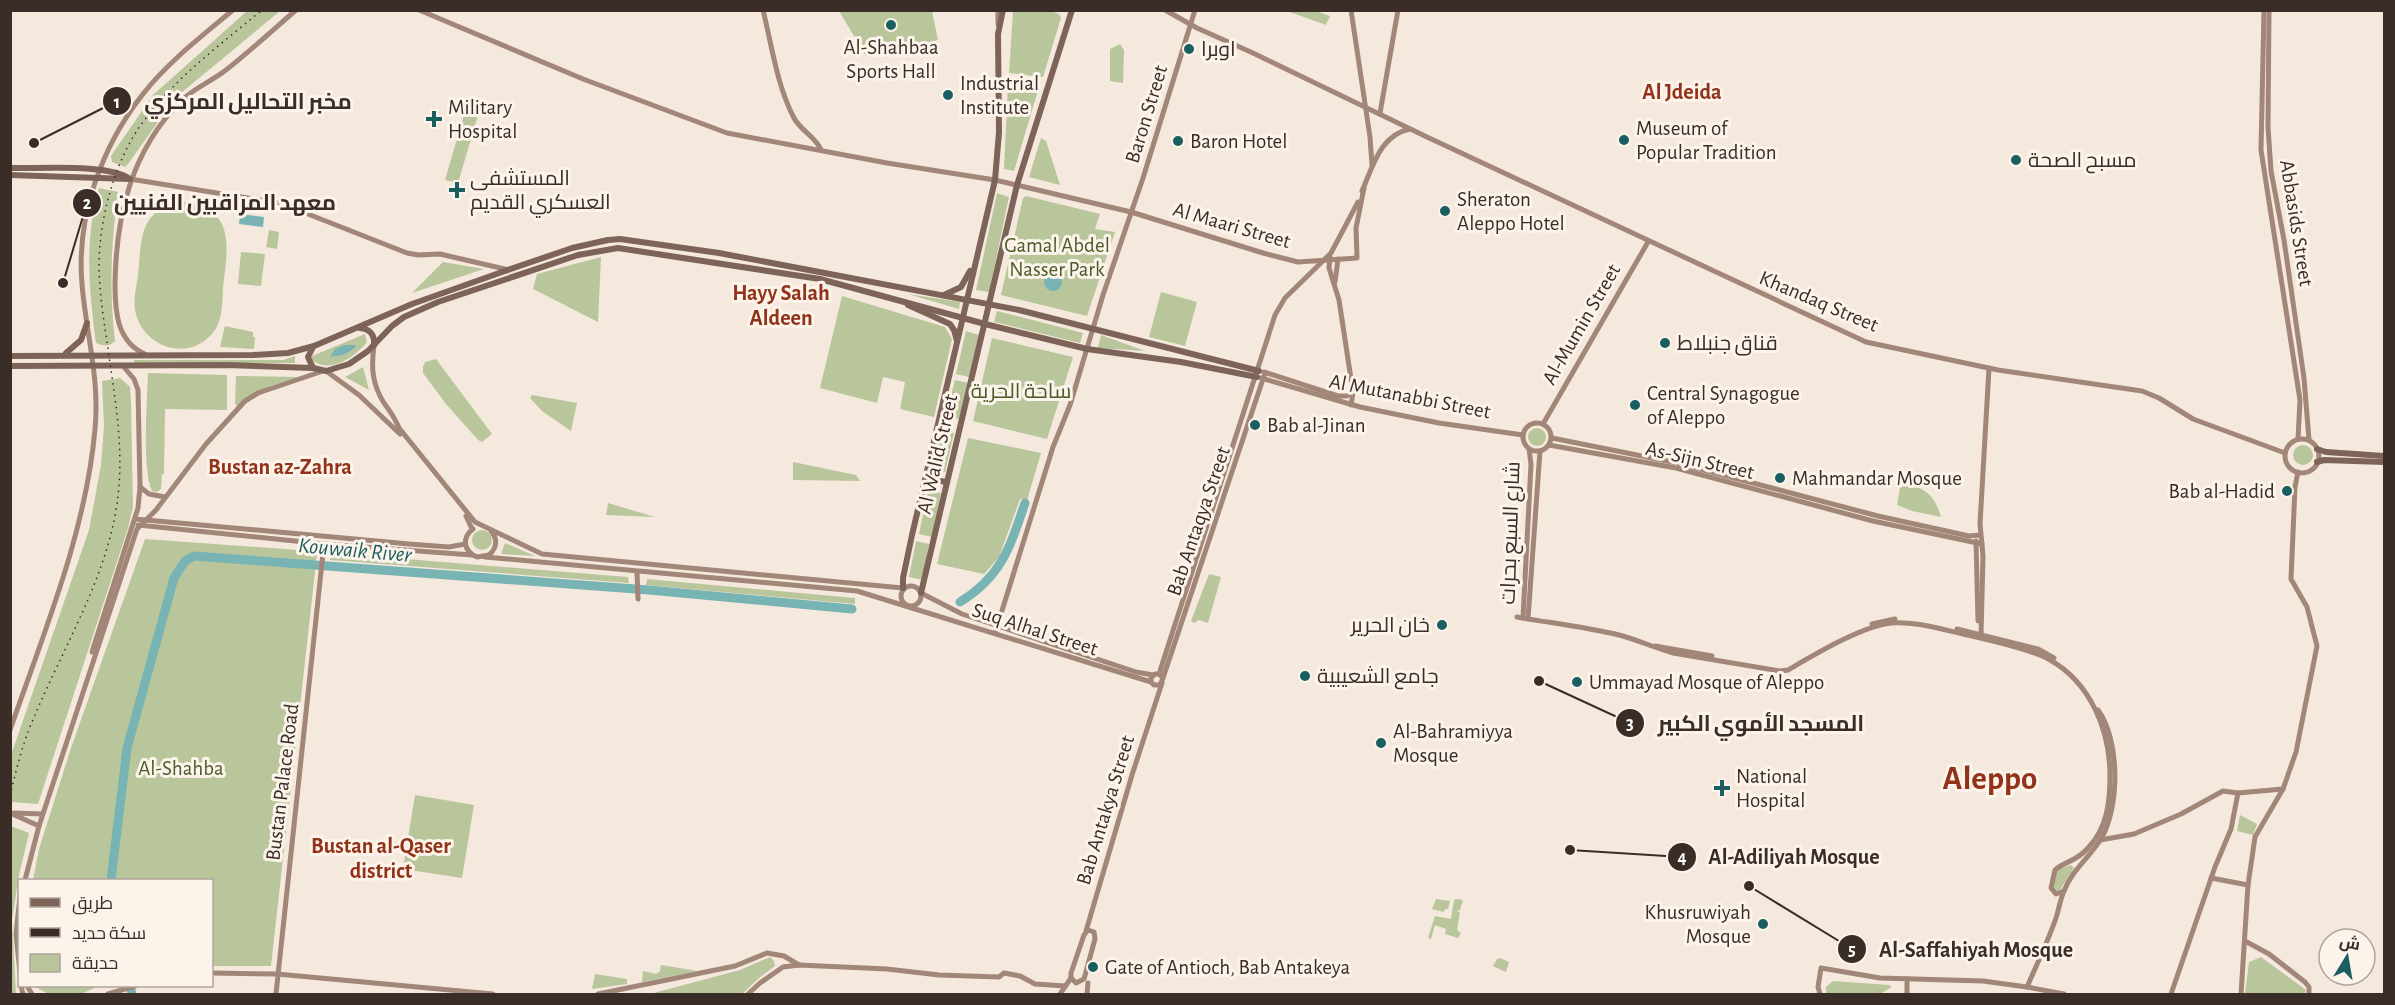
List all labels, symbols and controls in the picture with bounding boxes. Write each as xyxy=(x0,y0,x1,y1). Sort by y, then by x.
marker: Al-Shahbaa Sports Hall xyxy=(884,18,898,32)
place label: Al-Shahbaa Sports Hall xyxy=(843,37,939,82)
place label: اوبرا xyxy=(1201,39,1236,61)
marker: اوبرا xyxy=(1182,42,1196,56)
street label: Baron Street xyxy=(1122,62,1171,166)
place label: Industrial Institute xyxy=(960,73,1039,118)
callout: مخبر التحاليل المركزي xyxy=(102,81,364,121)
district label: Al Jdeida xyxy=(1642,81,1722,103)
marker: Industrial Institute xyxy=(941,88,955,102)
text: مخبر التحاليل المركزي xyxy=(144,91,352,119)
text: 1 xyxy=(114,94,120,112)
place label: Military Hospital xyxy=(448,97,517,142)
marker: Military Hospital xyxy=(425,110,443,128)
place label: Museum of Popular Tradition xyxy=(1636,118,1777,163)
place label: Baron Hotel xyxy=(1190,131,1287,152)
marker: Museum of Popular Tradition xyxy=(1617,133,1631,147)
marker: Baron Hotel xyxy=(1171,134,1185,148)
place label: مسبح الصحة xyxy=(2028,150,2137,174)
marker: مسبح الصحة xyxy=(2009,153,2023,167)
street label: Abbasids Street xyxy=(2276,158,2317,288)
place label: المستشفى العسكري القديم xyxy=(470,168,611,218)
marker: المستشفى العسكري القديم xyxy=(448,181,466,199)
callout: معهد المراقبين الفنيين xyxy=(72,183,348,223)
place label: Sheraton Aleppo Hotel xyxy=(1457,189,1565,234)
text: معهد المراقبين الفنيين xyxy=(114,192,336,216)
text: 2 xyxy=(83,195,92,213)
street label: Al Maari Street xyxy=(1171,199,1293,252)
marker: Sheraton Aleppo Hotel xyxy=(1438,204,1452,218)
park label: Gamal Abdel Nasser Park xyxy=(1004,235,1110,280)
street label: Al-Mumin Street xyxy=(1538,260,1625,388)
street label: Khandaq Street xyxy=(1756,267,1882,336)
district label: Hayy Salah Aldeen xyxy=(732,282,830,329)
place label: قناق جنبلاط xyxy=(1677,333,1778,356)
marker: قناق جنبلاط xyxy=(1658,336,1672,350)
street label: Al Mutanabbi Street xyxy=(1327,371,1493,422)
park label: ساحة الحرية xyxy=(971,381,1071,403)
place label: Central Synagogue of Aleppo xyxy=(1647,383,1800,428)
street label: Al Walid Street xyxy=(914,392,962,516)
marker: Central Synagogue of Aleppo xyxy=(1628,398,1642,412)
place label: Bab al-Jinan xyxy=(1267,415,1366,436)
marker: Bab al-Jinan xyxy=(1248,418,1262,432)
street label: As-Sijn Street xyxy=(1644,438,1756,483)
street label: Bab Antaqya Street xyxy=(1163,444,1234,598)
district label: Bustan az-Zahra xyxy=(208,456,352,478)
street label: شارع السبع بحرات xyxy=(1498,461,1526,605)
place label: Mahmandar Mosque xyxy=(1792,468,1962,489)
marker: Mahmandar Mosque xyxy=(1773,471,1787,485)
place label: Bab al-Hadid xyxy=(2169,481,2275,502)
marker: Bab al-Hadid xyxy=(2280,484,2294,498)
water label: Kouwaik River xyxy=(297,534,413,566)
street label: Suq Alhal Street xyxy=(969,599,1101,660)
place label: خان الحرير xyxy=(1350,615,1430,638)
marker: خان الحرير xyxy=(1435,618,1449,632)
place label: جامع الشعيبية xyxy=(1317,666,1439,690)
marker: جامع الشعيبية xyxy=(1298,669,1312,683)
place label: Ummayad Mosque of Aleppo xyxy=(1589,672,1824,693)
marker: Ummayad Mosque of Aleppo xyxy=(1570,675,1584,689)
street label: Bustan Palace Road xyxy=(262,702,303,862)
callout: المسجد الأموي الكبير xyxy=(1615,703,1876,743)
text: المسجد الأموي الكبير xyxy=(1657,712,1864,741)
text: 3 xyxy=(1626,715,1634,733)
place label: Al-Bahramiyya Mosque xyxy=(1393,721,1513,766)
street label: Bab Antakya Street xyxy=(1073,733,1138,887)
marker: Al-Bahramiyya Mosque xyxy=(1374,736,1388,750)
park label: Al-Shahba xyxy=(138,758,224,779)
district label: Aleppo xyxy=(1943,763,2037,796)
place label: National Hospital xyxy=(1736,766,1807,811)
marker: National Hospital xyxy=(1713,779,1731,797)
district label: Bustan al-Qaser district xyxy=(311,835,451,882)
callout: Al-Adiliyah Mosque xyxy=(1667,837,1892,877)
text: Al-Adiliyah Mosque xyxy=(1708,846,1880,869)
text: 4 xyxy=(1677,849,1687,867)
legend xyxy=(18,879,213,987)
text: طريق xyxy=(72,895,113,915)
place label: Khusruwiyah Mosque xyxy=(1644,902,1751,947)
marker: Khusruwiyah Mosque xyxy=(1756,917,1770,931)
text: سكة حديد xyxy=(72,925,146,943)
north arrow xyxy=(2317,927,2377,987)
callout: Al-Saffahiyah Mosque xyxy=(1837,929,2085,969)
text: ش xyxy=(2338,932,2361,954)
text: Al-Saffahiyah Mosque xyxy=(1879,939,2073,962)
text: 5 xyxy=(1848,941,1856,959)
text: حديقة xyxy=(72,955,118,973)
place label: Gate of Antioch, Bab Antakeya xyxy=(1105,957,1350,978)
marker: Gate of Antioch, Bab Antakeya xyxy=(1086,960,1100,974)

